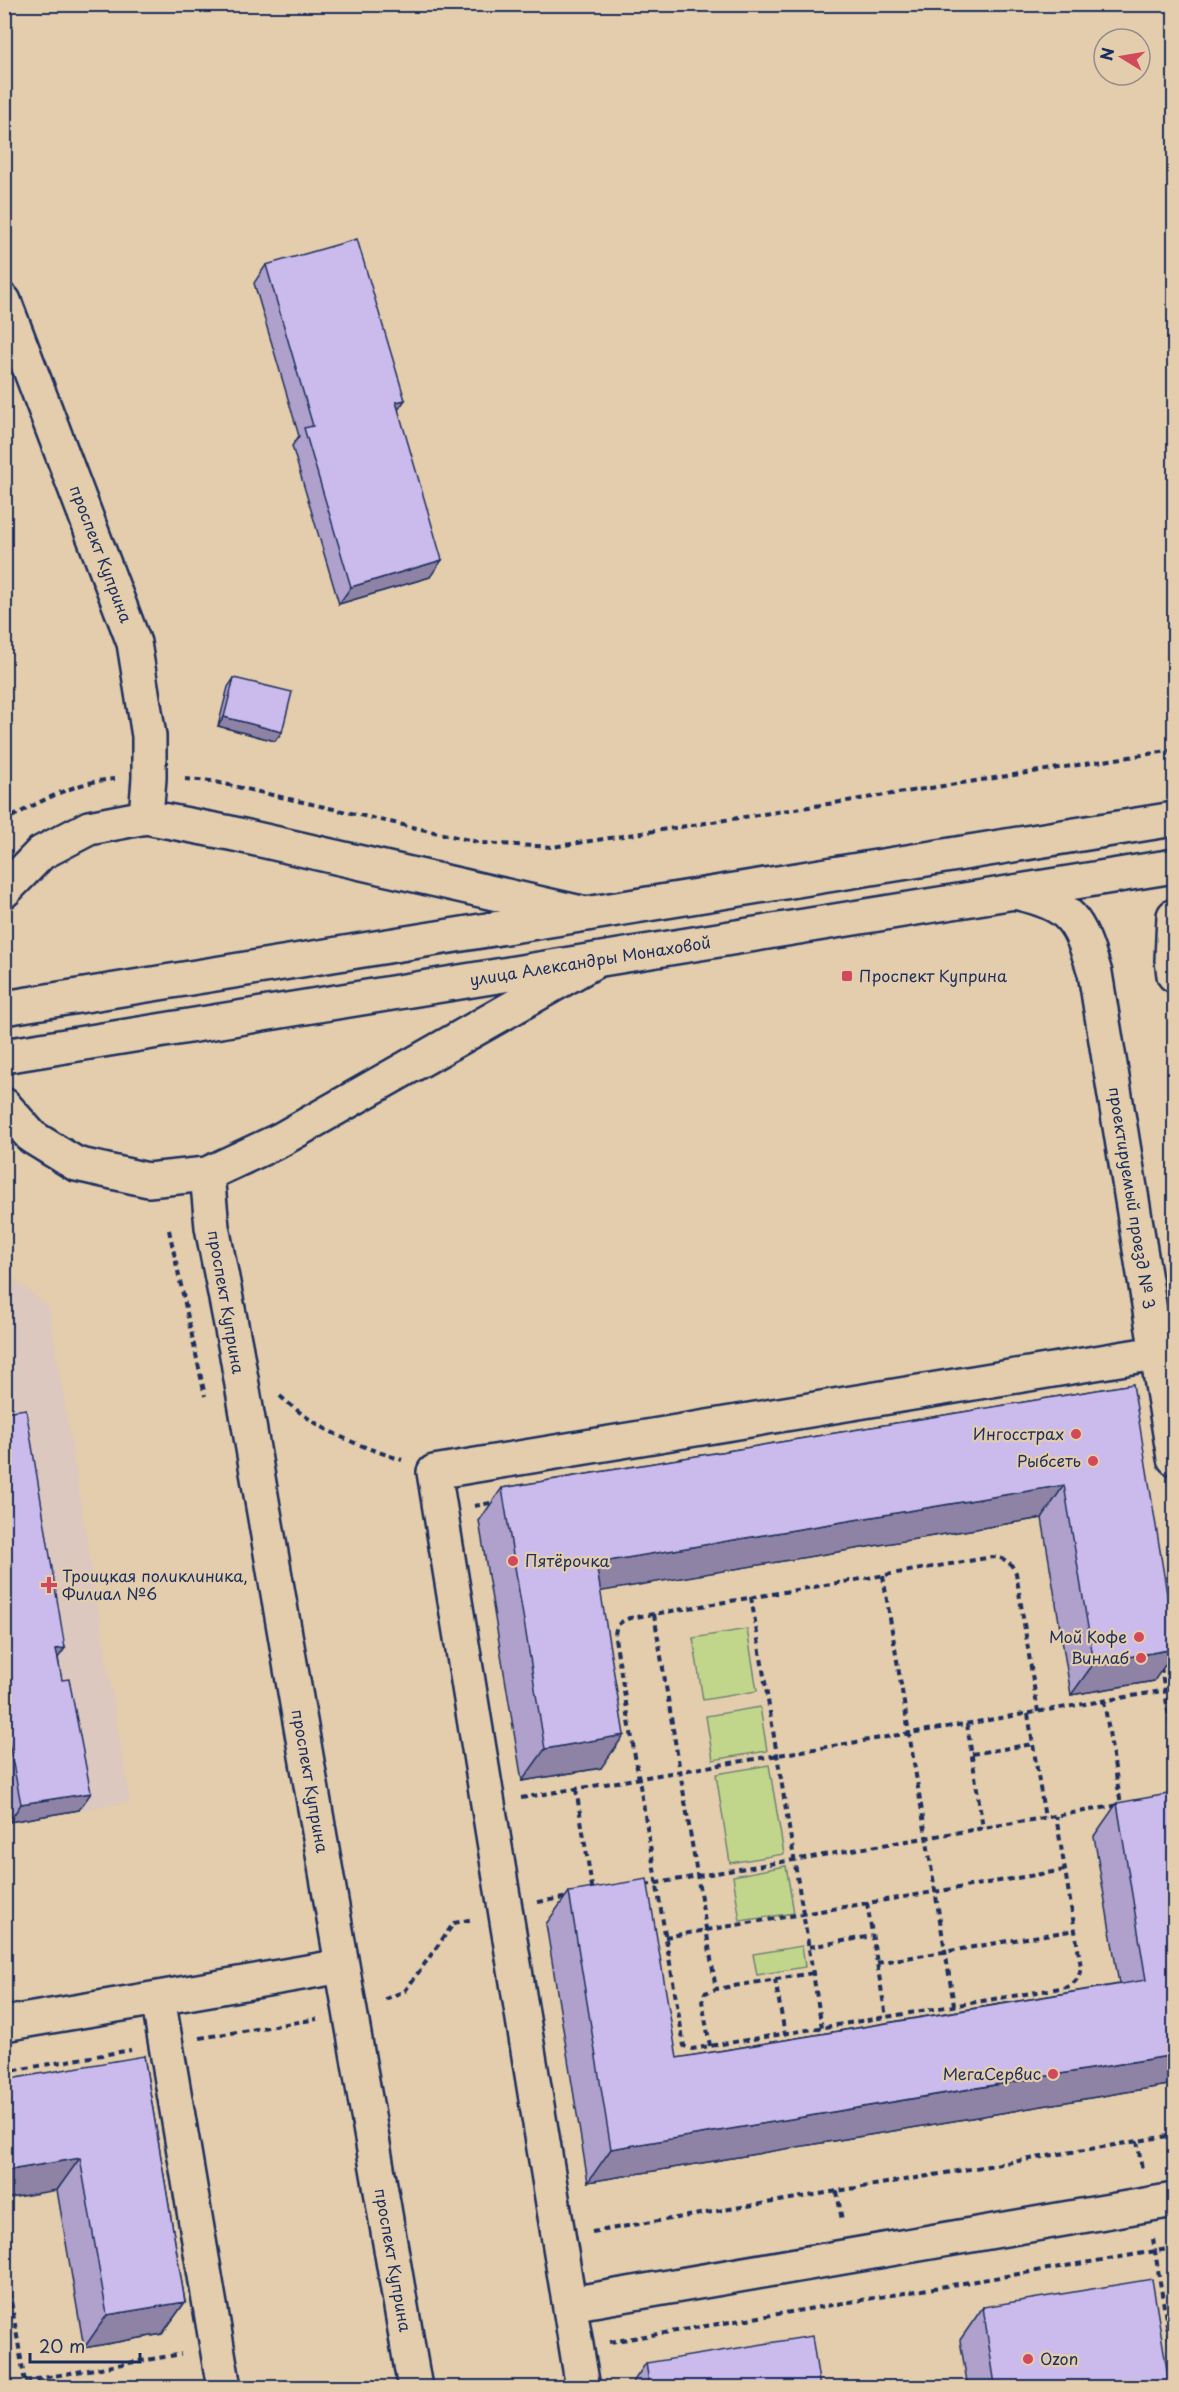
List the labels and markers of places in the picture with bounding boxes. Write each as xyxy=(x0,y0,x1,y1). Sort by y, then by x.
place label: Проспект Куприна xyxy=(859,963,1007,987)
marker: Проспект Куприна xyxy=(840,969,854,983)
place label: Ингосстрах xyxy=(973,1421,1064,1445)
marker: Ингосстрах xyxy=(1069,1427,1083,1441)
place label: Рыбсеть xyxy=(1017,1448,1081,1472)
marker: Рыбсеть xyxy=(1086,1454,1100,1468)
place label: Пятёрочка xyxy=(525,1548,610,1572)
marker: Пятёрочка xyxy=(506,1554,520,1568)
place label: Троицкая поликлиника, Филиал №6 xyxy=(62,1563,248,1605)
marker: Троицкая поликлиника, Филиал №6 xyxy=(40,1576,58,1594)
place label: Мой Кофе xyxy=(1049,1624,1127,1648)
marker: Мой Кофе xyxy=(1132,1630,1146,1644)
place label: Винлаб xyxy=(1071,1645,1130,1669)
marker: Винлаб xyxy=(1134,1651,1148,1665)
place label: МегаСервис xyxy=(943,2061,1041,2085)
marker: МегаСервис xyxy=(1046,2067,1060,2081)
place label: Ozon xyxy=(1040,2346,1078,2370)
marker: Ozon xyxy=(1021,2352,1035,2366)

